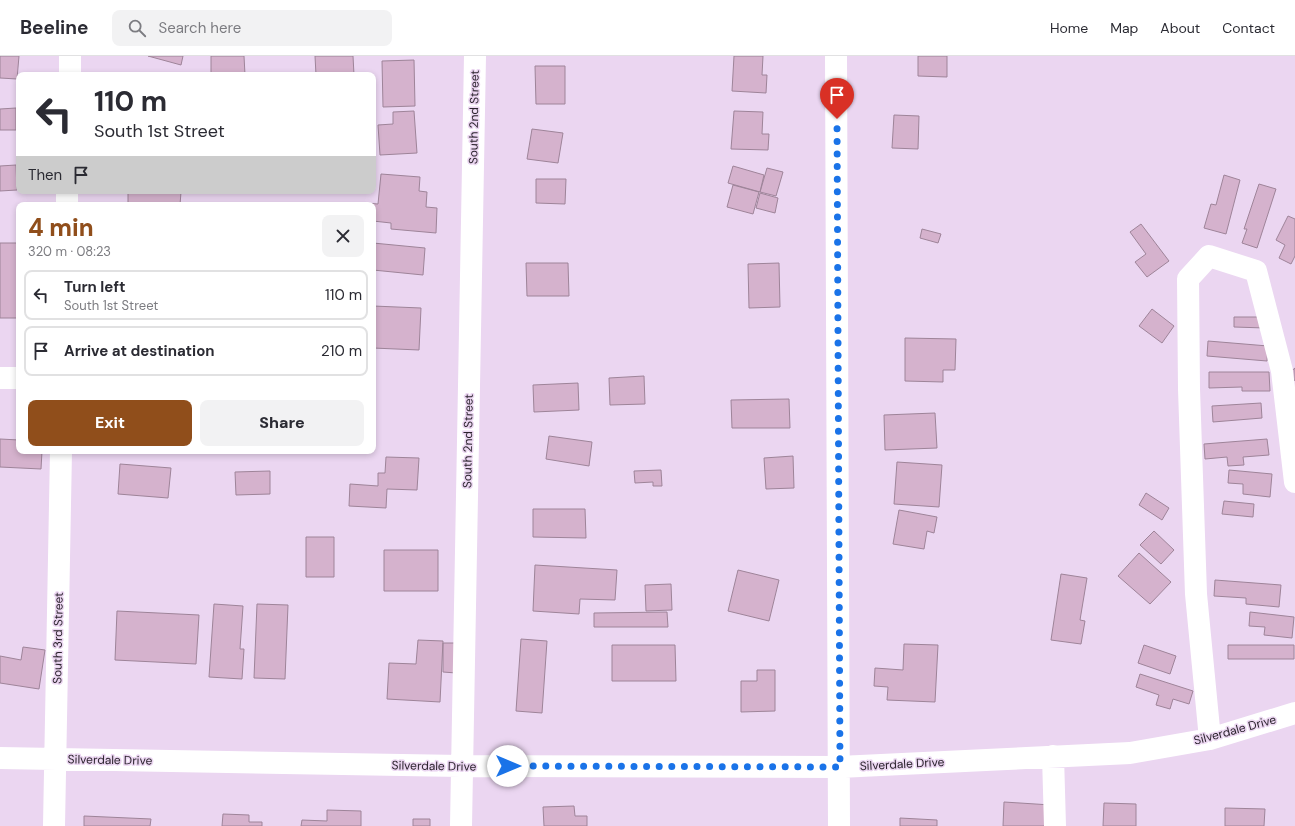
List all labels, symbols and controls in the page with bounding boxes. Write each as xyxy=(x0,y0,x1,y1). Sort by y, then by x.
search box xyxy=(112,10,392,46)
text: Beeline xyxy=(20,15,88,40)
icon: search xyxy=(126,17,148,39)
text: Search here xyxy=(158,18,241,38)
text: Home xyxy=(1050,19,1088,37)
text: Map xyxy=(1110,19,1138,37)
text: About xyxy=(1160,19,1200,37)
text: Contact xyxy=(1222,19,1275,37)
street label: South 2nd Street xyxy=(465,69,483,164)
pin xyxy=(820,78,854,119)
text: 110 m xyxy=(94,83,167,120)
icon: arrive xyxy=(826,84,848,106)
icon: left xyxy=(28,88,80,140)
text: South 1st Street xyxy=(94,119,225,143)
icon: arrive xyxy=(70,164,92,186)
text: Then xyxy=(28,165,62,185)
text: 4 min xyxy=(28,212,94,243)
button: close xyxy=(322,215,364,257)
text: 320 m · 08:23 xyxy=(28,243,111,260)
text: Turn left xyxy=(64,277,125,297)
icon: left xyxy=(30,284,52,306)
text: 110 m xyxy=(325,285,362,305)
text: South 1st Street xyxy=(64,297,158,314)
icon: arrive xyxy=(30,340,52,362)
text: Arrive at destination xyxy=(64,341,215,361)
text: 210 m xyxy=(321,341,362,361)
street label: South 2nd Street xyxy=(459,393,477,488)
button: Exit xyxy=(28,400,192,446)
button: Share xyxy=(200,400,364,446)
street label: South 3rd Street xyxy=(49,592,67,684)
street label: Silverdale Drive xyxy=(1192,711,1278,749)
position arrow xyxy=(487,745,529,787)
street label: Silverdale Drive xyxy=(67,751,153,769)
street label: Silverdale Drive xyxy=(859,754,945,774)
street label: Silverdale Drive xyxy=(391,757,477,775)

